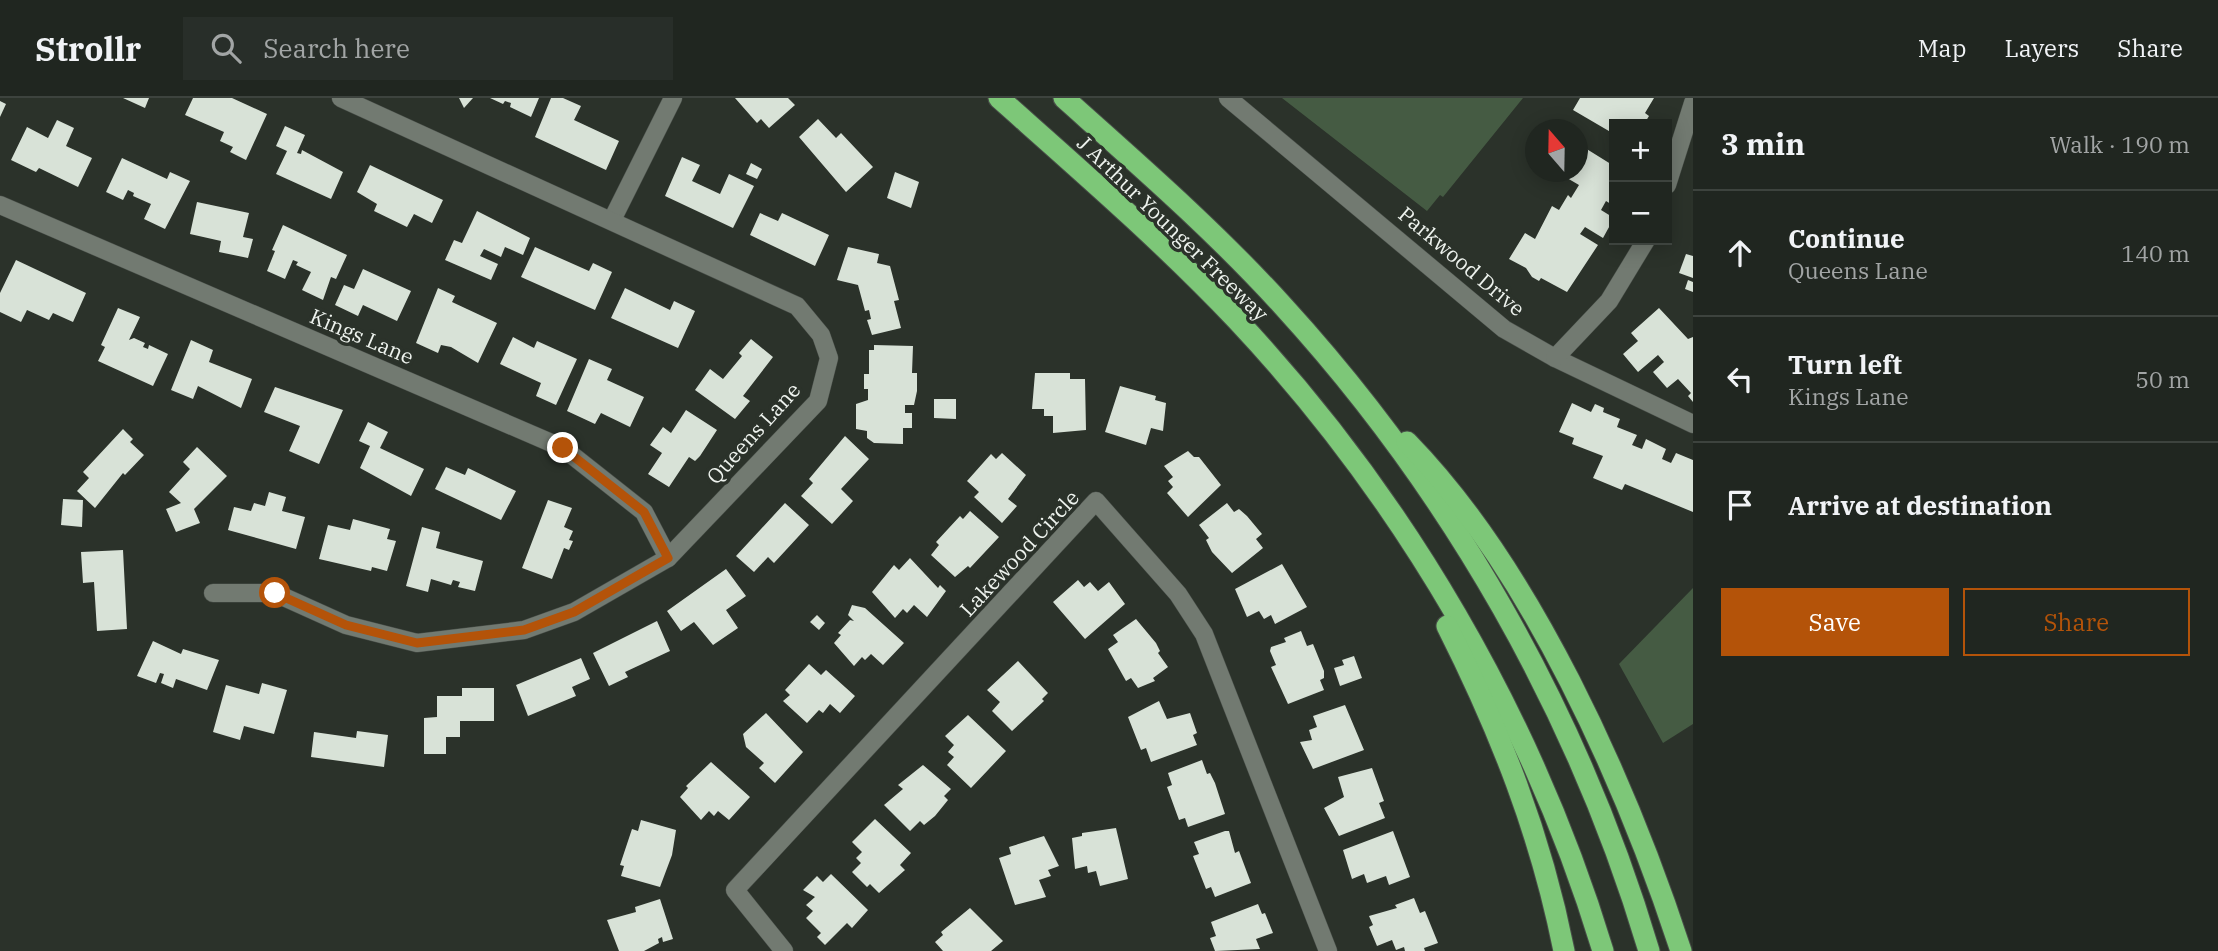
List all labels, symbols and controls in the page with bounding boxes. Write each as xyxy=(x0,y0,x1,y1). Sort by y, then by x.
search box xyxy=(183,17,673,80)
text: Strollr xyxy=(35,27,141,70)
icon: search xyxy=(207,29,245,67)
text: Search here xyxy=(263,31,410,65)
text: Map xyxy=(1918,32,1966,64)
text: Layers xyxy=(2004,32,2079,64)
text: Share xyxy=(2117,32,2183,64)
north arrow xyxy=(1525,119,1588,182)
map controls xyxy=(1609,119,1672,245)
button: + xyxy=(1609,119,1672,182)
text: 3 min xyxy=(1721,124,1805,163)
street label: J Arthur Younger Freeway xyxy=(1071,129,1275,328)
text: Walk · 190 m xyxy=(2049,129,2190,159)
button: − xyxy=(1609,182,1672,245)
street label: Parkwood Drive xyxy=(1393,200,1531,322)
text: Continue xyxy=(1788,221,1905,255)
icon: ahead xyxy=(1721,234,1759,272)
text: 140 m xyxy=(2121,238,2190,268)
text: Queens Lane xyxy=(1788,255,1928,285)
street label: Kings Lane xyxy=(306,302,418,370)
text: Turn left xyxy=(1788,347,1902,381)
icon: left xyxy=(1721,360,1759,398)
text: 50 m xyxy=(2135,364,2190,394)
street label: Queens Lane xyxy=(700,376,806,490)
text: Kings Lane xyxy=(1788,381,1909,411)
route end xyxy=(547,432,578,463)
street label: Lakewood Circle xyxy=(953,484,1085,622)
icon: arrive xyxy=(1721,486,1759,524)
text: Arrive at destination xyxy=(1788,488,2052,522)
route start xyxy=(259,577,290,608)
button: Save xyxy=(1721,588,1949,656)
button: Share xyxy=(1963,588,2190,656)

